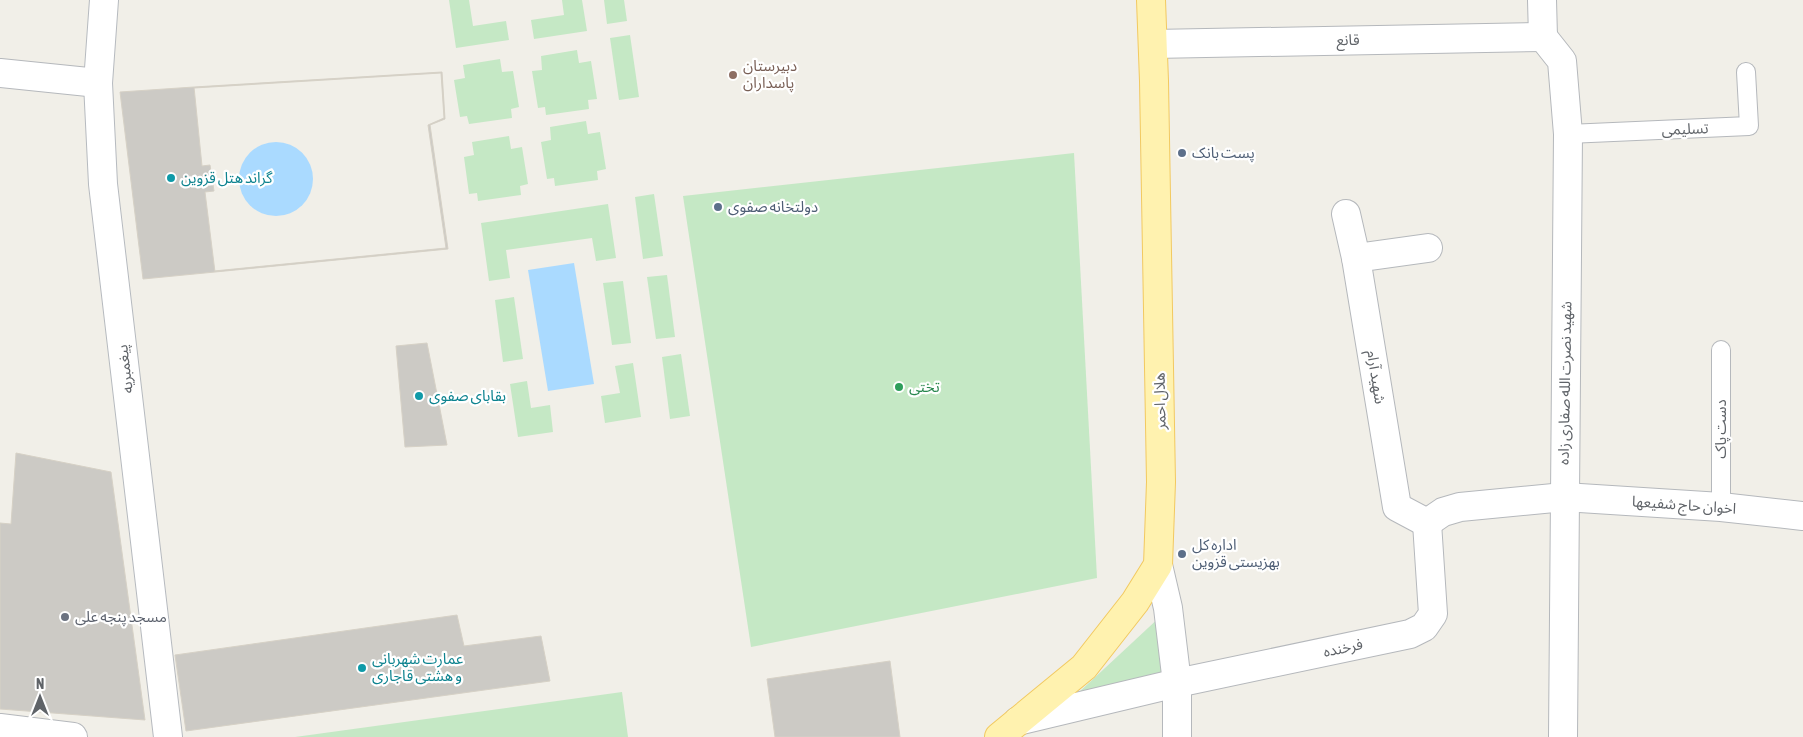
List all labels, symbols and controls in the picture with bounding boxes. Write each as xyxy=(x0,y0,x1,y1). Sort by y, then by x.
street label: قانع xyxy=(1336,31,1360,52)
place label: دبیرستان پاسداران xyxy=(743,57,797,93)
marker: دبیرستان پاسداران xyxy=(727,69,739,81)
street label: تسلیمی xyxy=(1661,119,1709,139)
place label: پست بانک xyxy=(1192,144,1255,163)
marker: پست بانک xyxy=(1176,147,1188,159)
place label: گراند هتل قزوین xyxy=(181,169,273,187)
marker: گراند هتل قزوین xyxy=(165,172,177,184)
place label: دولتخانه صفوی xyxy=(728,198,818,216)
marker: دولتخانه صفوی xyxy=(712,201,724,213)
street label: شهید نصرت الله صفاری زاده xyxy=(1555,301,1575,465)
street label: پیغمبریه xyxy=(113,343,138,394)
street label: شهید آرام xyxy=(1361,349,1389,406)
street label: هلال احمر xyxy=(1151,372,1170,431)
place label: تختی xyxy=(909,378,940,396)
marker: تختی xyxy=(893,381,905,393)
place label: بقابای صفوی xyxy=(429,387,506,405)
marker: بقابای صفوی xyxy=(413,390,425,402)
street label: دست پاک xyxy=(1712,399,1731,459)
street label: اخوان حاج شفیعها xyxy=(1631,492,1737,521)
place label: اداره کل بهزیستی قزوین xyxy=(1192,536,1280,571)
marker: اداره کل بهزیستی قزوین xyxy=(1176,548,1188,560)
place label: مسجد پنجه علی xyxy=(75,608,167,627)
marker: مسجد پنجه علی xyxy=(59,611,71,623)
street label: فرخنده xyxy=(1322,635,1365,661)
place label: عمارت شهربانی و هشتی قاجاری xyxy=(372,650,464,685)
marker: عمارت شهربانی و هشتی قاجاری xyxy=(356,662,368,674)
north arrow xyxy=(15,672,65,722)
text: N xyxy=(36,676,44,692)

